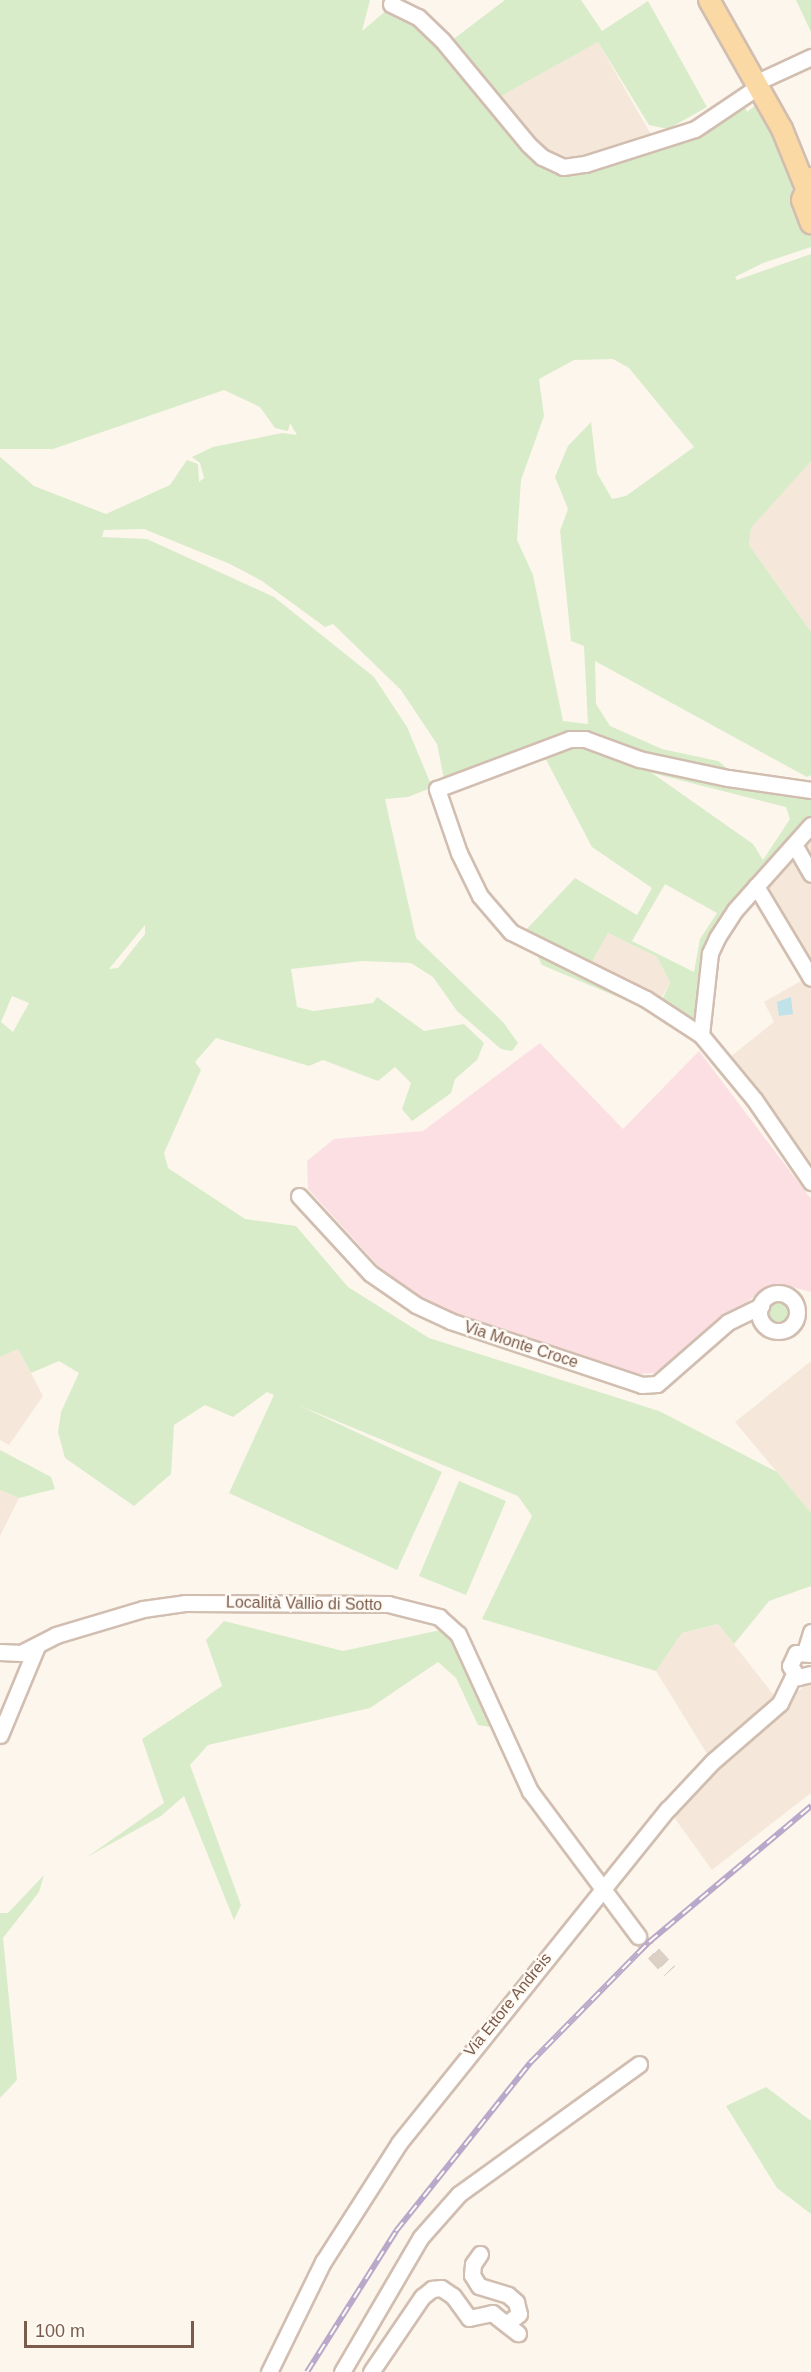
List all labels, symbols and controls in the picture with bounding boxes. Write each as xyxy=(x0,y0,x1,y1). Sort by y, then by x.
street label: Via Monte Croce xyxy=(462,1318,580,1372)
street label: Località Vallio di Sotto xyxy=(226,1593,382,1615)
street label: Via Ettore Andreis xyxy=(460,1949,556,2061)
scale bar xyxy=(27,2309,196,2347)
text: 100 m xyxy=(35,2321,85,2341)

